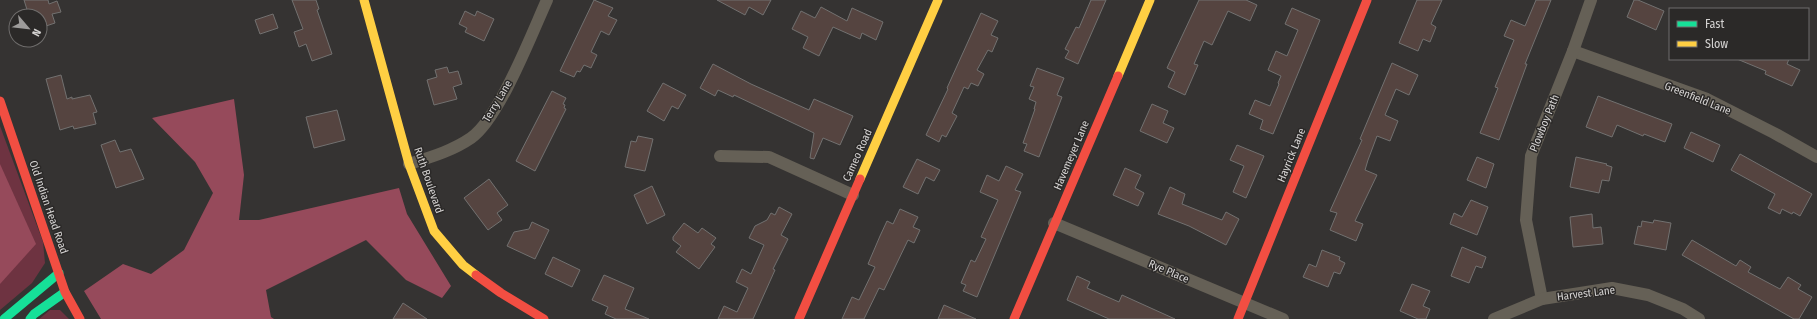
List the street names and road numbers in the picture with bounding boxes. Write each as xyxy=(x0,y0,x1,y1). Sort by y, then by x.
street label: Terry Lane xyxy=(480,78,515,125)
street label: Greenfield Lane xyxy=(1663,79,1733,118)
street label: Plowboy Path xyxy=(1527,93,1562,154)
street label: Havemeyer Lane xyxy=(1051,119,1092,192)
street label: Hayrick Lane xyxy=(1275,126,1308,184)
street label: Cameo Road xyxy=(840,127,875,183)
street label: Ruth Boulevard xyxy=(411,145,446,215)
street label: Old Indian Head Road xyxy=(26,159,71,256)
street label: Rye Place xyxy=(1147,257,1191,286)
street label: Harvest Lane xyxy=(1556,283,1616,304)

